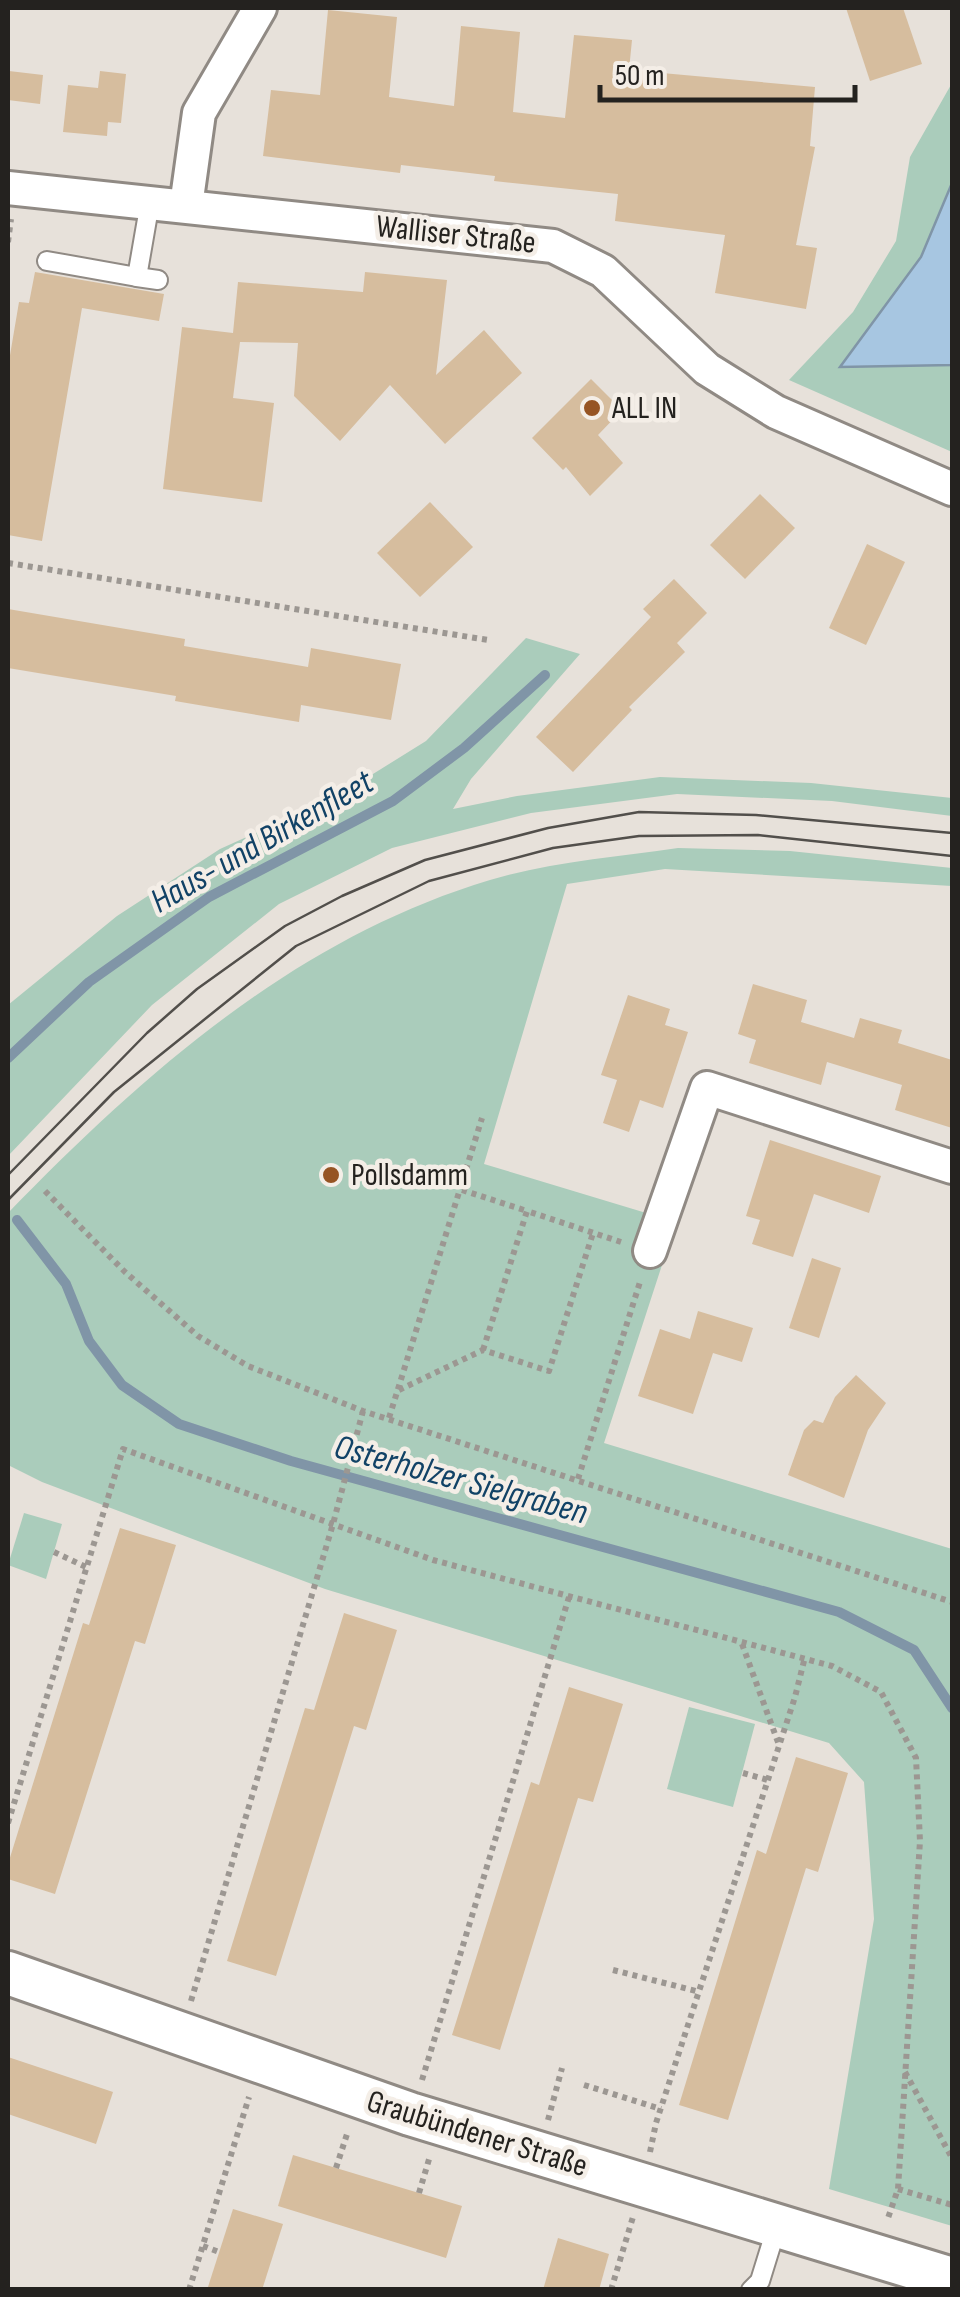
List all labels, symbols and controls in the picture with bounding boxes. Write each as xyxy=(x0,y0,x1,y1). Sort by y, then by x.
scale bar xyxy=(600,40,855,102)
text: 50 m xyxy=(615,58,664,94)
street label: Walliser Straße xyxy=(374,207,538,263)
place label: ALL IN xyxy=(611,389,677,428)
marker: ALL IN xyxy=(581,397,603,419)
water label: Haus- und Birkenfleet xyxy=(143,760,382,923)
place label: Pollsdamm xyxy=(351,1156,468,1195)
marker: Pollsdamm xyxy=(320,1164,342,1186)
water label: Osterholzer Sielgraben xyxy=(330,1426,592,1534)
street label: Graubündener Straße xyxy=(362,2082,592,2186)

